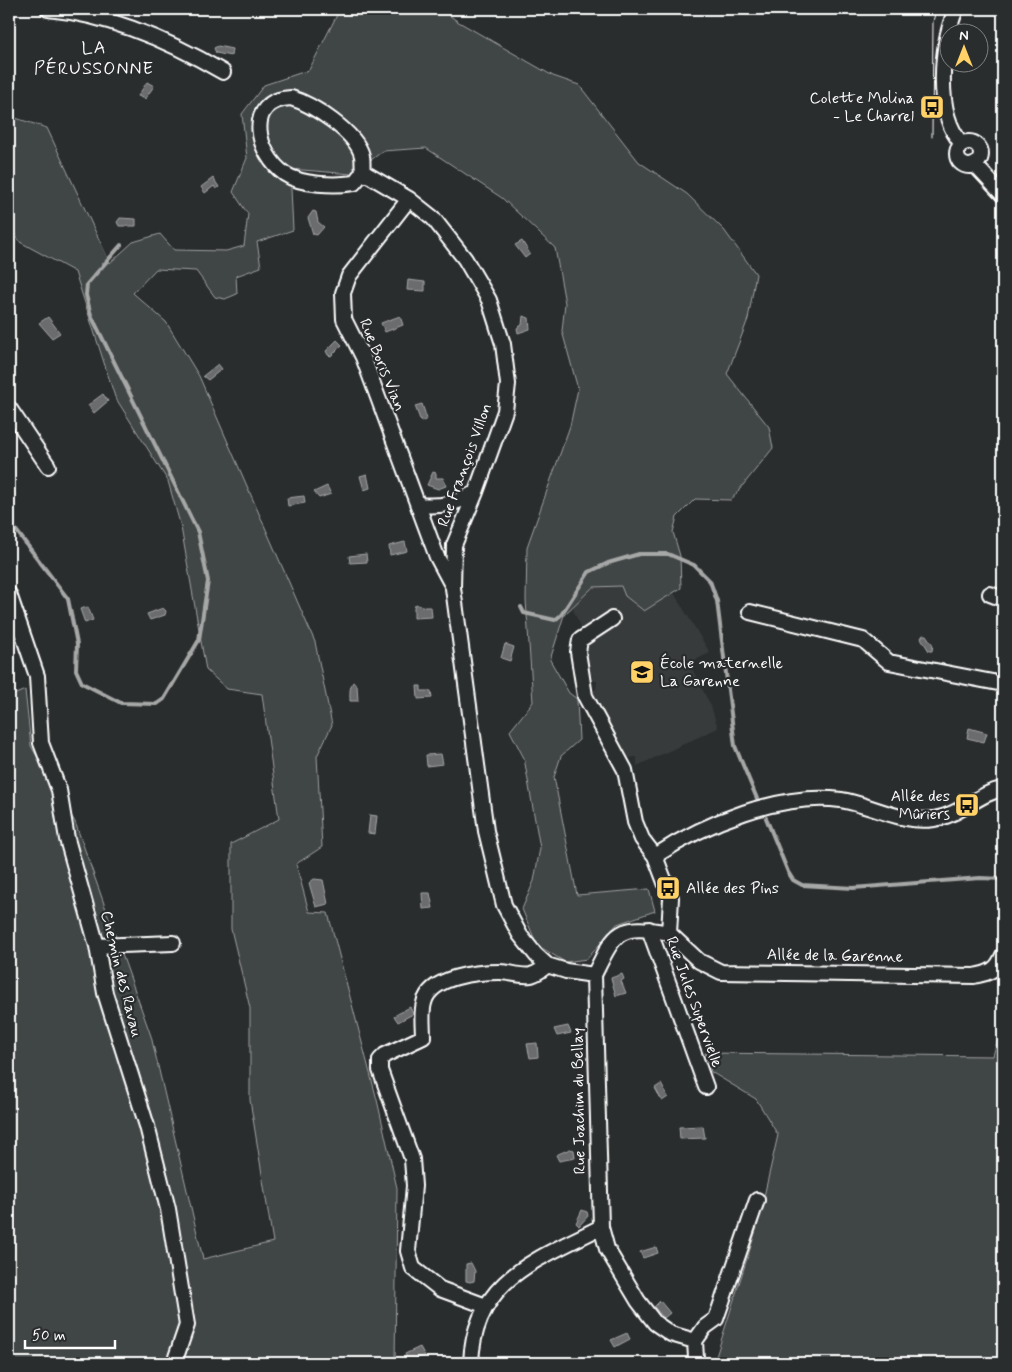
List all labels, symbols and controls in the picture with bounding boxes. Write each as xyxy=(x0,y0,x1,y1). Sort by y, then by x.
north arrow xyxy=(940,22,990,72)
text: N xyxy=(959,27,969,45)
district label: LA PÉRUSSONNE xyxy=(34,36,154,81)
place label: Colette Molina - Le Charrel xyxy=(809,88,914,127)
bus stop icon: Colette Molina - Le Charrel xyxy=(919,94,945,120)
street label: Rue Boris Vian xyxy=(354,316,410,414)
street label: Rue François Villon xyxy=(433,400,497,530)
place label: École maternelle La Garenne xyxy=(660,653,784,692)
school or university icon: École maternelle La Garenne xyxy=(629,659,655,685)
place label: Allée des Mûriers xyxy=(891,786,950,825)
bus stop icon: Allée des Mûriers xyxy=(954,792,980,818)
bus stop icon: Allée des Pins xyxy=(655,875,681,901)
place label: Allée des Pins xyxy=(686,878,779,899)
street label: Chemin des Ravau xyxy=(95,909,147,1040)
street label: Rue Jules Supervielle xyxy=(661,934,728,1071)
street label: Allée de la Garenne xyxy=(767,944,904,968)
street label: Rue Joachim du Bellay xyxy=(567,1027,591,1175)
scale bar xyxy=(25,1317,115,1349)
text: 50 m xyxy=(32,1326,66,1346)

